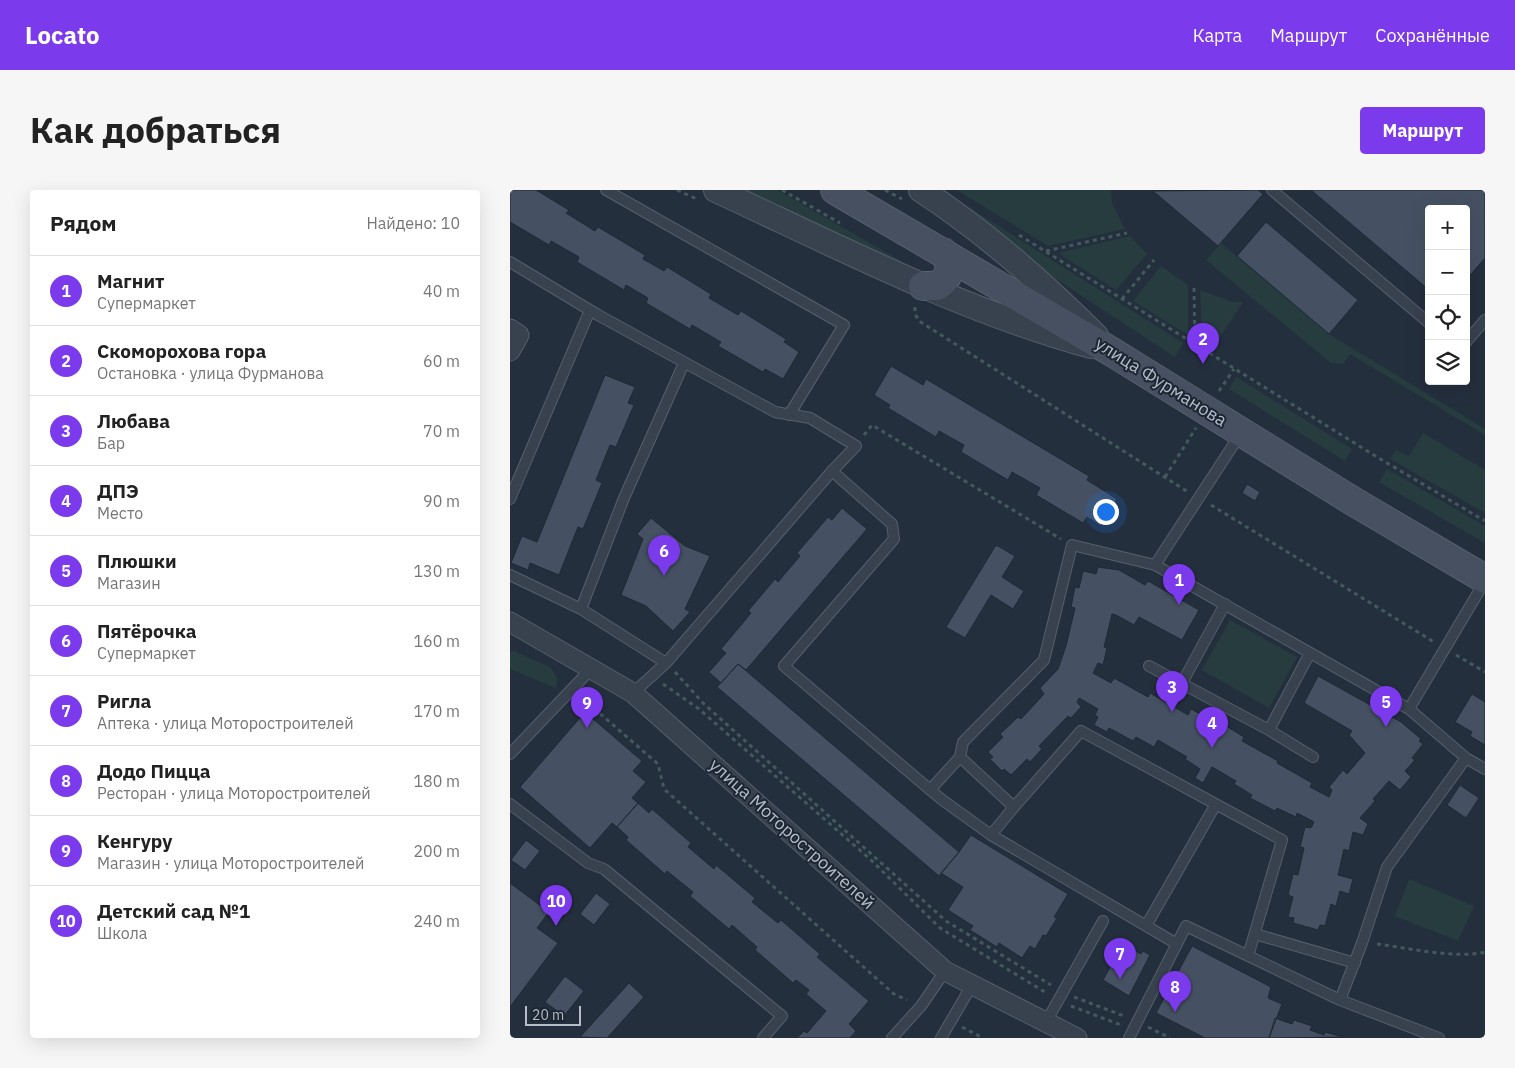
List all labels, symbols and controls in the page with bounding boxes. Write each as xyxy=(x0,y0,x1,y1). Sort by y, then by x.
text: Locato xyxy=(25,19,100,51)
text: Карта xyxy=(1193,24,1242,47)
text: Маршрут xyxy=(1270,24,1347,47)
text: Сохранённые xyxy=(1375,24,1490,47)
text: Как добраться xyxy=(30,107,281,153)
button: Маршрут xyxy=(1360,107,1485,154)
map controls xyxy=(1425,205,1470,385)
button: + xyxy=(1425,205,1470,250)
text: Рядом xyxy=(50,209,117,237)
text: Найдено: 10 xyxy=(366,213,460,233)
button: − xyxy=(1425,250,1470,295)
text: Магнит xyxy=(97,269,164,293)
text: 1 xyxy=(61,281,71,301)
text: 40 m xyxy=(423,281,460,301)
text: Супермаркет xyxy=(97,293,196,313)
button: locate xyxy=(1425,295,1470,340)
pin: 2 xyxy=(1187,323,1219,364)
street label: улица Фурманова xyxy=(1091,332,1232,432)
text: Скоморохова гора xyxy=(97,339,266,363)
button: layers xyxy=(1425,340,1470,385)
text: 2 xyxy=(61,351,71,371)
text: 60 m xyxy=(423,351,460,371)
text: Остановка · улица Фурманова xyxy=(97,363,324,383)
text: Любава xyxy=(97,409,170,433)
text: 3 xyxy=(61,421,71,441)
text: 70 m xyxy=(423,421,460,441)
text: Бар xyxy=(97,433,125,453)
text: ДПЭ xyxy=(97,479,139,503)
text: 4 xyxy=(61,491,71,511)
text: 90 m xyxy=(423,491,460,511)
your location xyxy=(1093,499,1119,525)
text: Место xyxy=(97,503,143,523)
pin: 6 xyxy=(648,535,680,576)
text: Плюшки xyxy=(97,549,177,573)
text: 5 xyxy=(61,561,71,581)
text: 130 m xyxy=(413,561,460,581)
pin: 1 xyxy=(1163,564,1195,605)
text: Магазин xyxy=(97,573,161,593)
text: Пятёрочка xyxy=(97,619,197,643)
text: 6 xyxy=(61,631,71,651)
text: 160 m xyxy=(413,631,460,651)
text: Супермаркет xyxy=(97,643,196,663)
pin: 3 xyxy=(1156,671,1188,712)
pin: 5 xyxy=(1370,686,1402,727)
pin: 9 xyxy=(571,687,603,728)
text: Ригла xyxy=(97,689,151,713)
text: 7 xyxy=(61,701,71,721)
text: 170 m xyxy=(413,701,460,721)
pin: 4 xyxy=(1196,707,1228,748)
text: Аптека · улица Моторостроителей xyxy=(97,713,354,733)
street label: улица Моторостроителей xyxy=(705,753,880,914)
text: Додо Пицца xyxy=(97,759,211,783)
text: 8 xyxy=(61,771,71,791)
text: 180 m xyxy=(413,771,460,791)
text: Ресторан · улица Моторостроителей xyxy=(97,783,371,803)
text: Кенгуру xyxy=(97,829,172,853)
text: 9 xyxy=(61,841,71,861)
text: 200 m xyxy=(413,841,460,861)
text: Магазин · улица Моторостроителей xyxy=(97,853,364,873)
pin: 10 xyxy=(540,885,572,926)
text: Детский сад №1 xyxy=(97,899,250,923)
text: 10 xyxy=(56,911,76,931)
text: 240 m xyxy=(413,911,460,931)
text: Школа xyxy=(97,923,147,943)
pin: 7 xyxy=(1104,938,1136,979)
pin: 8 xyxy=(1159,971,1191,1012)
scale bar xyxy=(525,1003,581,1026)
text: 20 m xyxy=(532,1006,564,1024)

